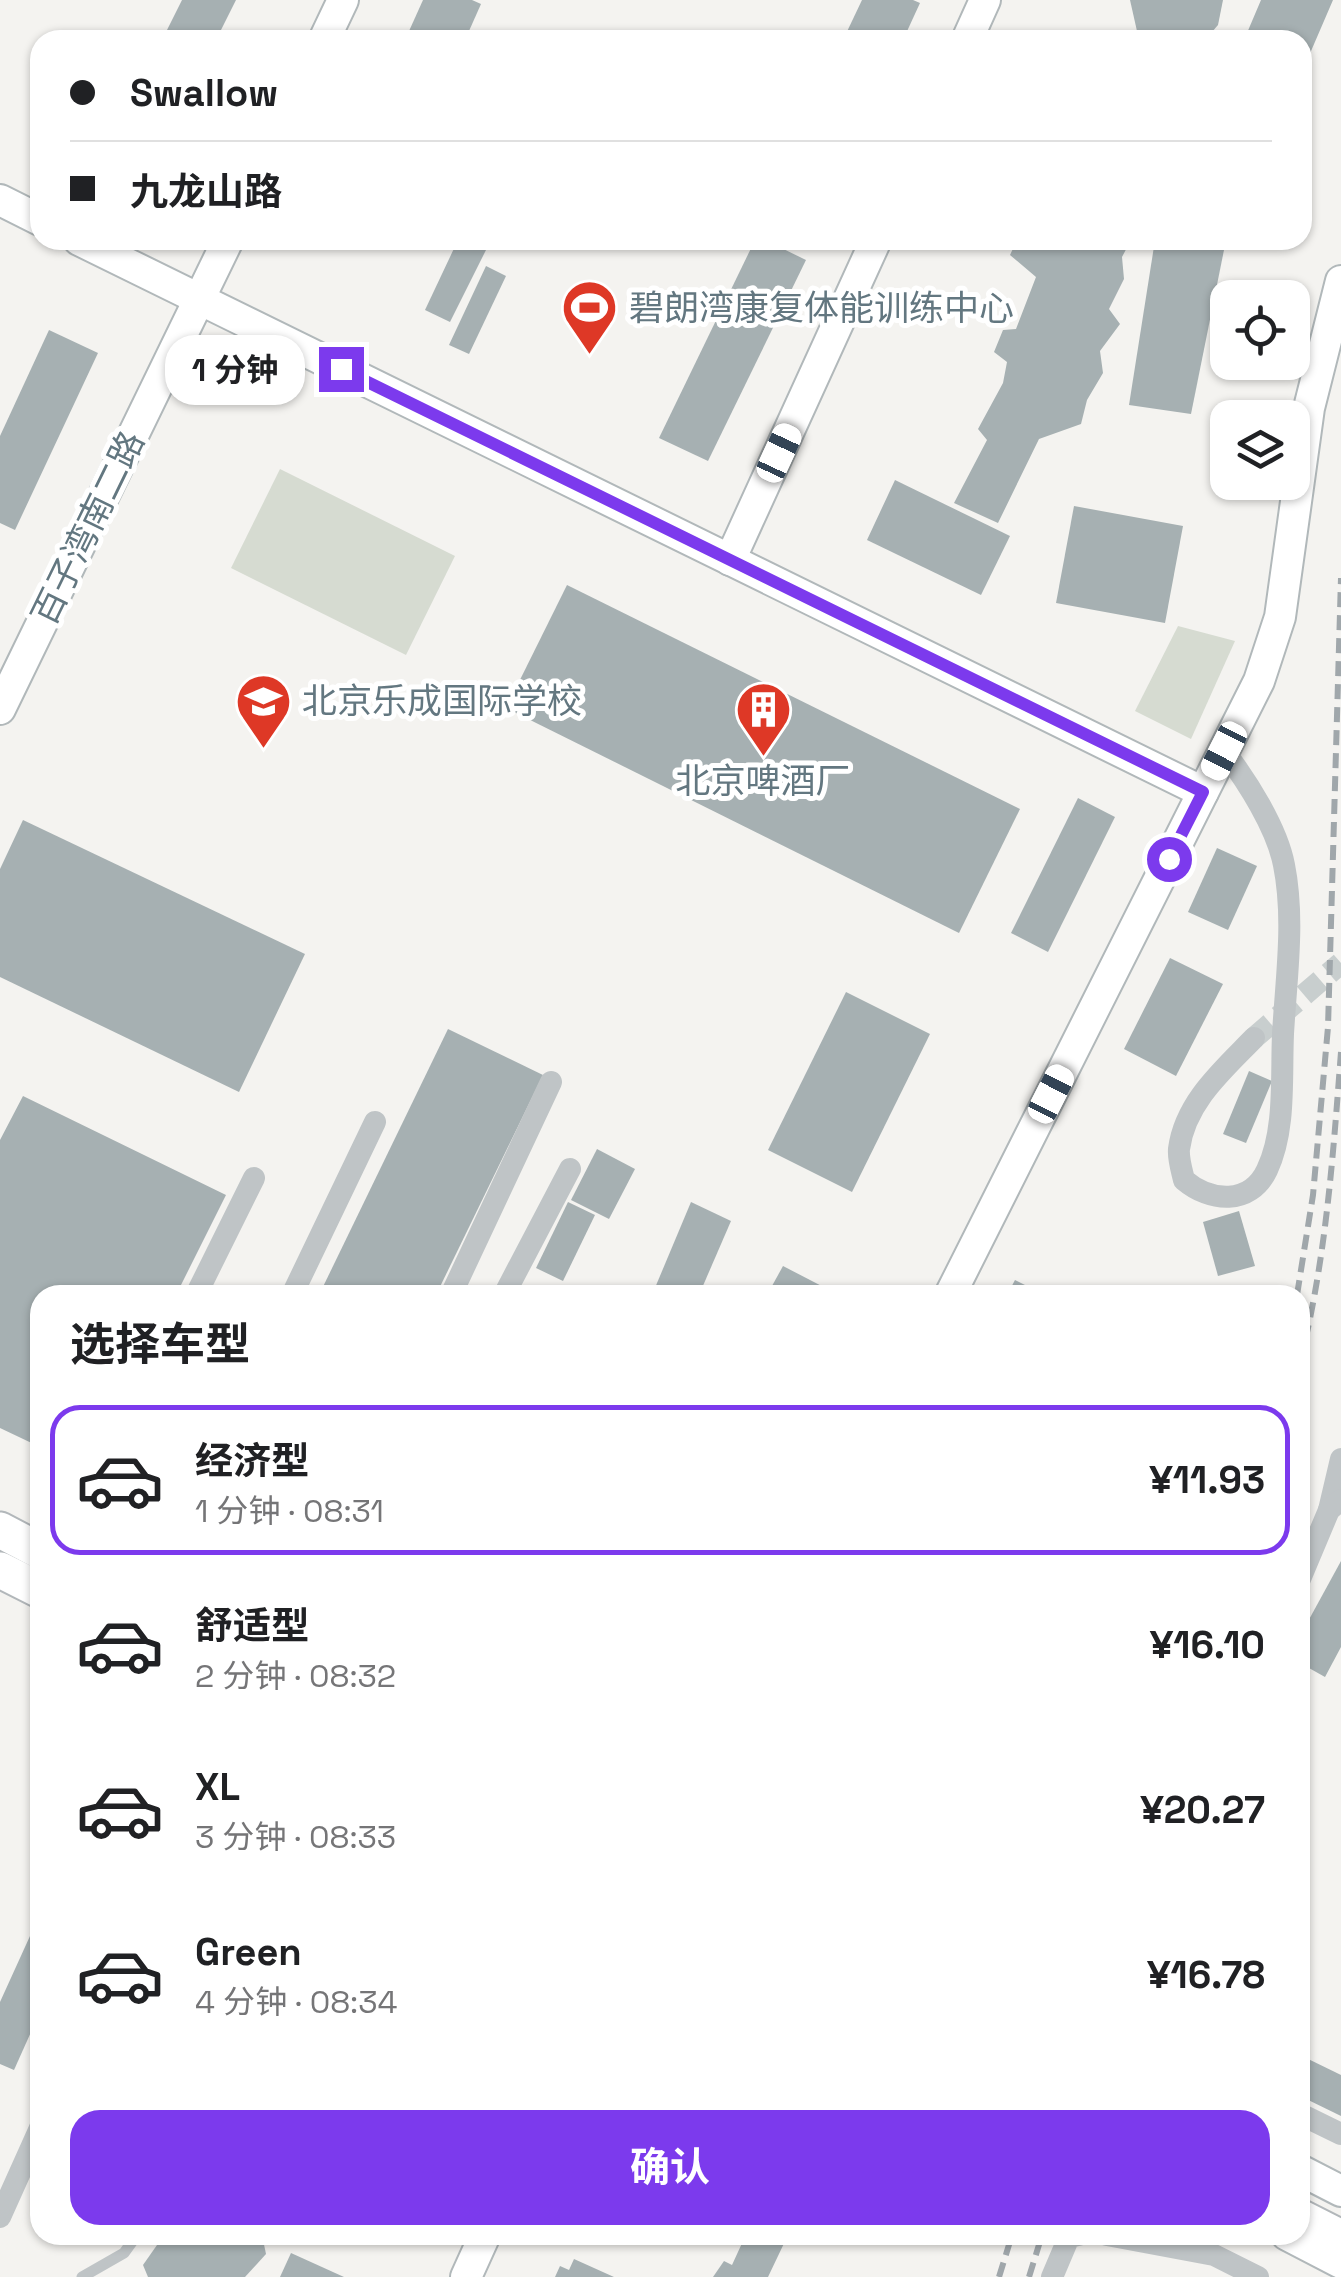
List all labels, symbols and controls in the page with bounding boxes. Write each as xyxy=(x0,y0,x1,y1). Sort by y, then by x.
text: Swallow xyxy=(130,69,278,117)
text: 九龙山路 xyxy=(130,168,282,216)
sports icon: 碧朗湾康复体能训练中心 xyxy=(560,278,620,357)
map controls xyxy=(1210,280,1310,500)
button: locate xyxy=(1210,280,1310,380)
place label: 碧朗湾康复体能训练中心 xyxy=(629,286,1014,330)
callout: 1 分钟 xyxy=(166,334,306,404)
route end xyxy=(319,347,364,392)
text: 1 分钟 xyxy=(192,350,278,390)
button: layers xyxy=(1210,400,1310,500)
car xyxy=(753,419,805,487)
street label: 百子湾南二路 xyxy=(22,424,154,632)
school or university icon: 北京乐成国际学校 xyxy=(233,671,293,750)
place label: 北京乐成国际学校 xyxy=(302,679,582,723)
building icon: 北京啤酒厂 xyxy=(733,680,793,759)
car xyxy=(1197,717,1251,785)
place label: 北京啤酒厂 xyxy=(675,759,851,803)
route start xyxy=(1147,837,1192,882)
car xyxy=(1024,1060,1078,1128)
text: 选择车型 xyxy=(70,1316,250,1373)
icon: car xyxy=(75,1435,165,1525)
text: 经济型 xyxy=(195,1437,309,1485)
text: ¥11.93 xyxy=(1149,1456,1265,1504)
text: 1 分钟 · 08:31 xyxy=(195,1491,384,1531)
icon: car xyxy=(75,1600,165,1690)
text: 舒适型 xyxy=(195,1602,309,1650)
text: ¥16.10 xyxy=(1150,1621,1265,1669)
text: 2 分钟 · 08:32 xyxy=(195,1656,396,1696)
text: XL xyxy=(195,1763,240,1811)
icon: car xyxy=(75,1765,165,1855)
text: ¥20.27 xyxy=(1140,1786,1265,1834)
text: 3 分钟 · 08:33 xyxy=(195,1817,396,1857)
text: Green xyxy=(195,1928,302,1976)
icon: car xyxy=(75,1930,165,2020)
text: ¥16.78 xyxy=(1147,1951,1265,1999)
text: 4 分钟 · 08:34 xyxy=(195,1982,398,2022)
button: 确认 xyxy=(70,2110,1270,2225)

